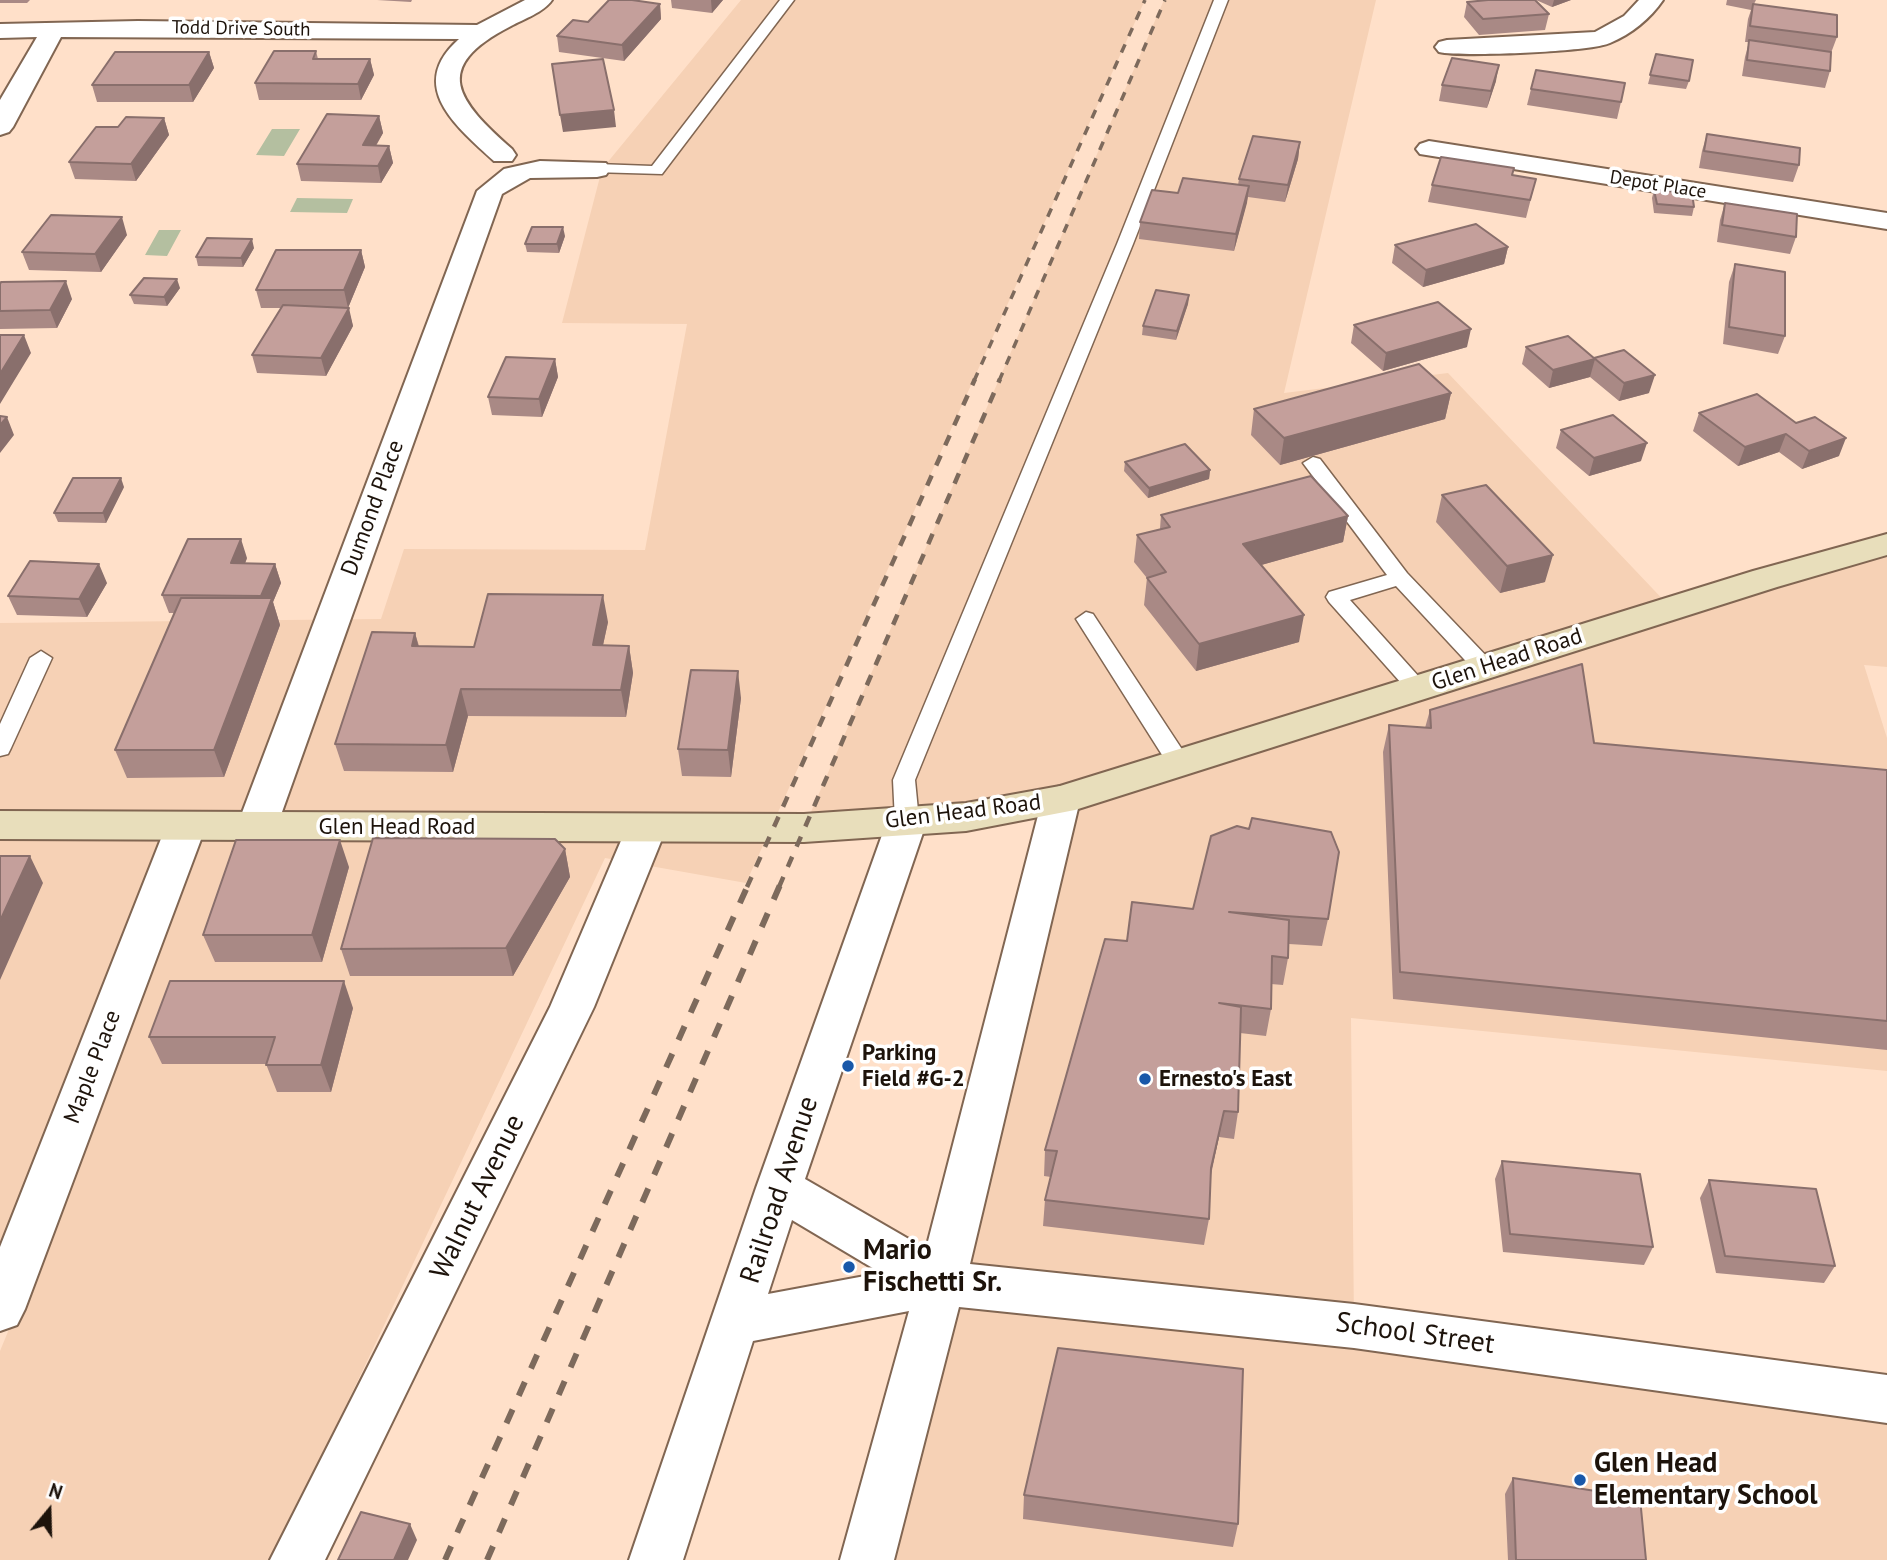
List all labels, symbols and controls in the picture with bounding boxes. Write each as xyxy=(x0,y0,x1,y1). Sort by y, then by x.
street label: Todd Drive South xyxy=(171,16,311,42)
street label: Depot Place xyxy=(1608,166,1708,204)
street label: Dumond Place xyxy=(336,437,410,579)
street label: Glen Head Road xyxy=(1428,623,1586,697)
street label: Glen Head Road xyxy=(883,789,1043,835)
street label: Glen Head Road xyxy=(319,813,475,841)
street label: Maple Place xyxy=(59,1006,127,1128)
place label: Parking Field #G-2 xyxy=(862,1039,965,1093)
marker: Parking Field #G-2 xyxy=(840,1058,856,1074)
place label: Ernesto's East xyxy=(1159,1065,1292,1093)
marker: Ernesto's East xyxy=(1137,1071,1153,1087)
street label: Railroad Avenue xyxy=(734,1092,826,1288)
street label: Walnut Avenue xyxy=(424,1109,532,1285)
place label: Mario Fischetti Sr. xyxy=(863,1234,1002,1300)
marker: Mario Fischetti Sr. xyxy=(841,1259,857,1275)
street label: School Street xyxy=(1333,1306,1497,1362)
place label: Glen Head Elementary School xyxy=(1594,1447,1818,1513)
marker: Glen Head Elementary School xyxy=(1572,1472,1588,1488)
north arrow xyxy=(14,1476,84,1546)
text: N xyxy=(46,1478,66,1505)

